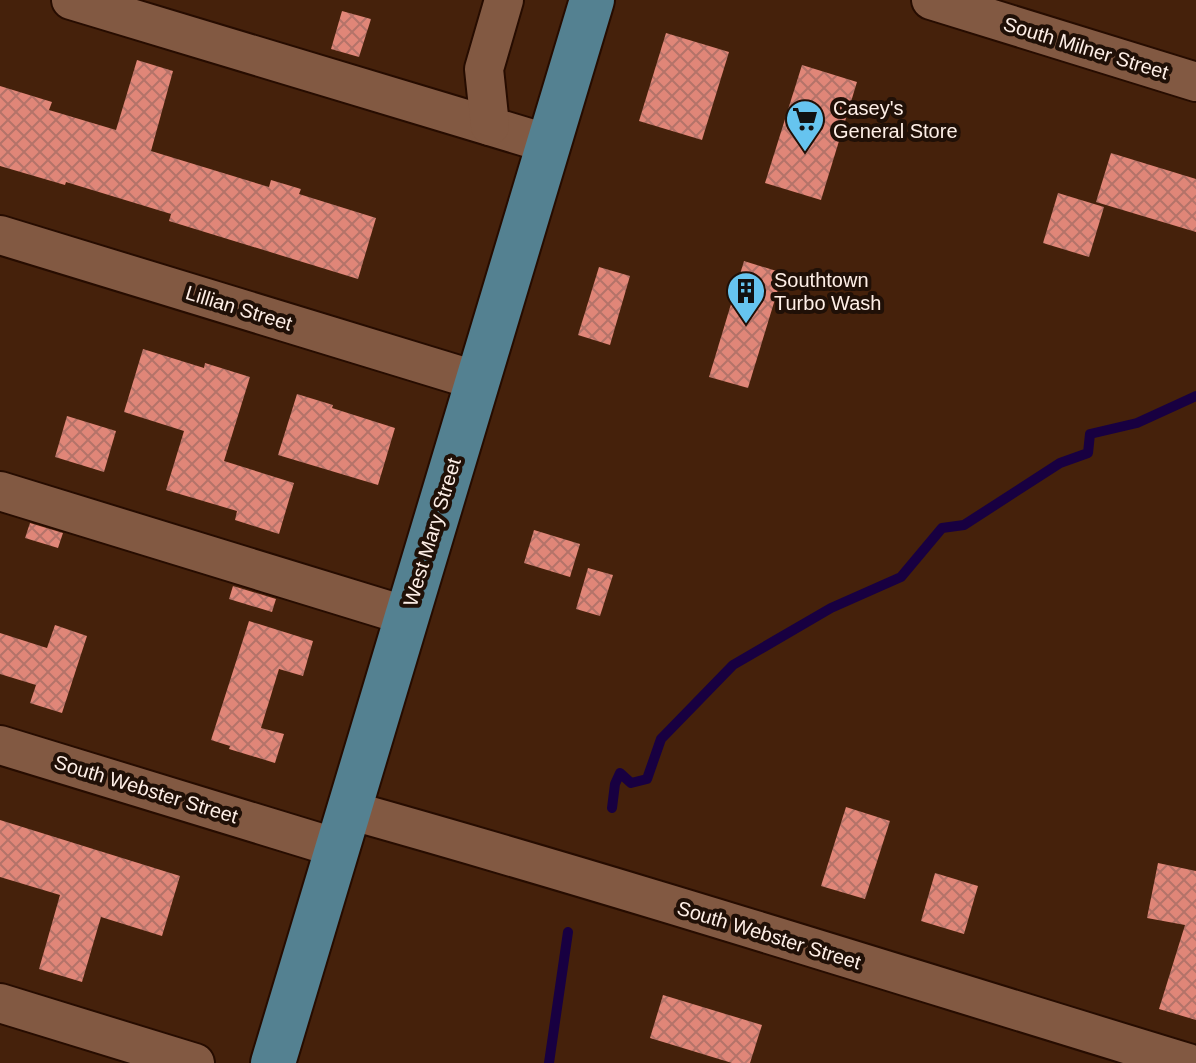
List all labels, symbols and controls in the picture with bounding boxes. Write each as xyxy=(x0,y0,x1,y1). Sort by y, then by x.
street label: South Milner Street xyxy=(1001,12,1171,84)
place label: Casey's General Store xyxy=(833,97,958,142)
supermarket icon: Casey's General Store xyxy=(784,98,826,153)
place label: Southtown Turbo Wash xyxy=(774,269,881,314)
building icon: Southtown Turbo Wash xyxy=(725,270,767,325)
street label: Lillian Street xyxy=(183,281,295,335)
street label: West Mary Street xyxy=(399,455,465,609)
street label: South Webster Street xyxy=(52,751,241,828)
street label: South Webster Street xyxy=(675,897,864,974)

